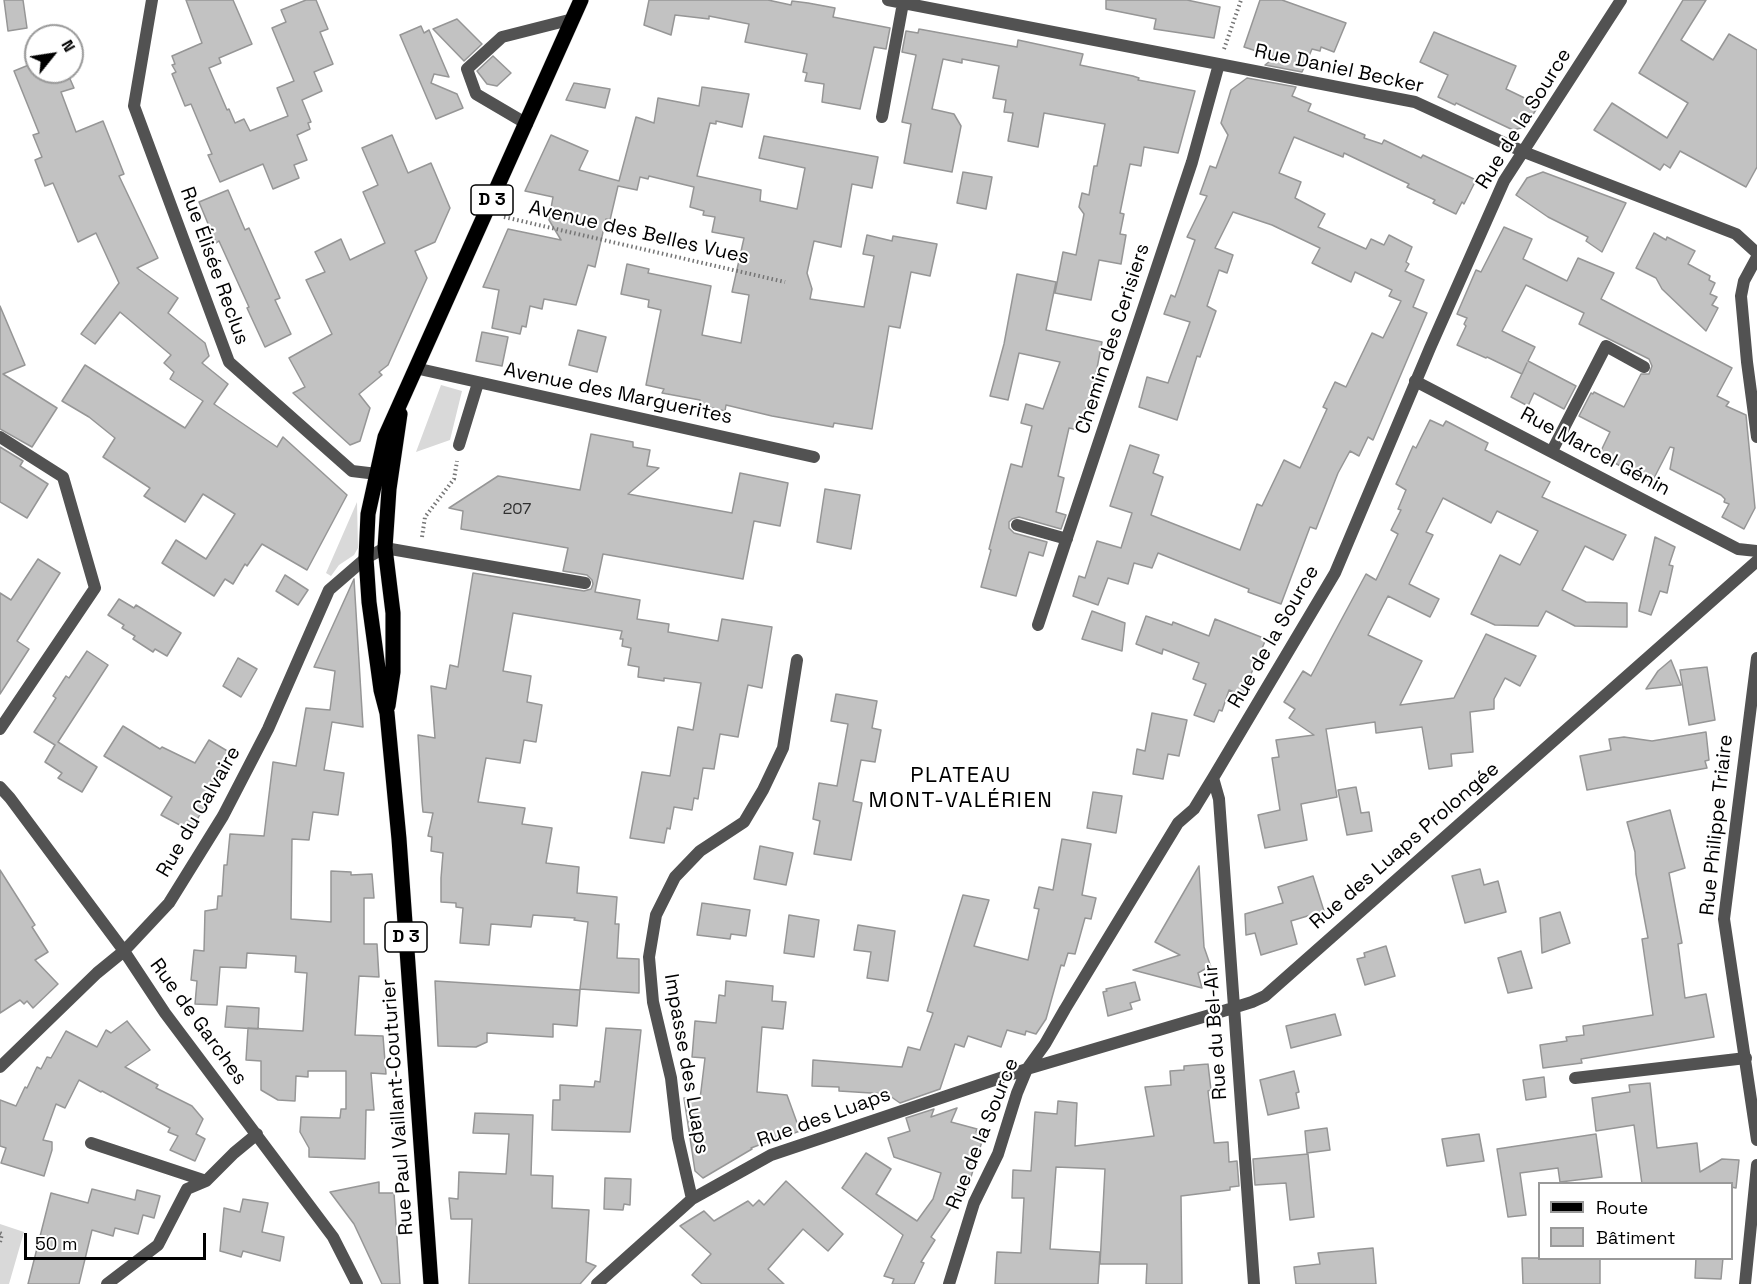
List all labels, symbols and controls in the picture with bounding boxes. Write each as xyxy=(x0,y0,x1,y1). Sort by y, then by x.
north arrow xyxy=(24,24,84,84)
text: N xyxy=(57,36,80,56)
street label: Rue Daniel Becker xyxy=(1252,39,1426,99)
street label: Rue de la Source xyxy=(1471,44,1577,194)
street label: Rue Élisée Reclus xyxy=(174,184,254,348)
road number: D 3 xyxy=(471,185,513,215)
street label: Avenue des Belles Vues xyxy=(527,196,751,270)
street label: Chemin des Cerisiers xyxy=(1071,241,1155,437)
street label: Avenue des Marguerites xyxy=(502,358,734,430)
street label: Rue Marcel Génin xyxy=(1516,402,1674,502)
house number: 207 xyxy=(503,500,531,520)
street label: Rue de la Source xyxy=(1223,561,1325,713)
street label: Rue Philippe Triaire xyxy=(1696,733,1738,917)
street label: Rue du Calvaire xyxy=(152,742,246,882)
street label: Rue des Luaps Prolongée xyxy=(1305,757,1505,935)
district label: PLATEAU MONT-VALÉRIEN xyxy=(869,763,1053,814)
road number: D 3 xyxy=(385,922,427,952)
street label: Rue de Garches xyxy=(144,954,252,1090)
street label: Rue du Bel-Air xyxy=(1199,963,1233,1101)
street label: Impasse des Luaps xyxy=(658,972,714,1156)
street label: Rue Paul Vaillant-Couturier xyxy=(377,978,419,1236)
street label: Rue de la Source xyxy=(942,1055,1024,1213)
street label: Rue des Luaps xyxy=(754,1083,894,1153)
legend xyxy=(1538,1182,1733,1260)
text: Route xyxy=(1596,1196,1648,1219)
scale bar xyxy=(27,1221,208,1259)
text: Bâtiment xyxy=(1596,1226,1676,1249)
text: 50 m xyxy=(35,1232,77,1255)

